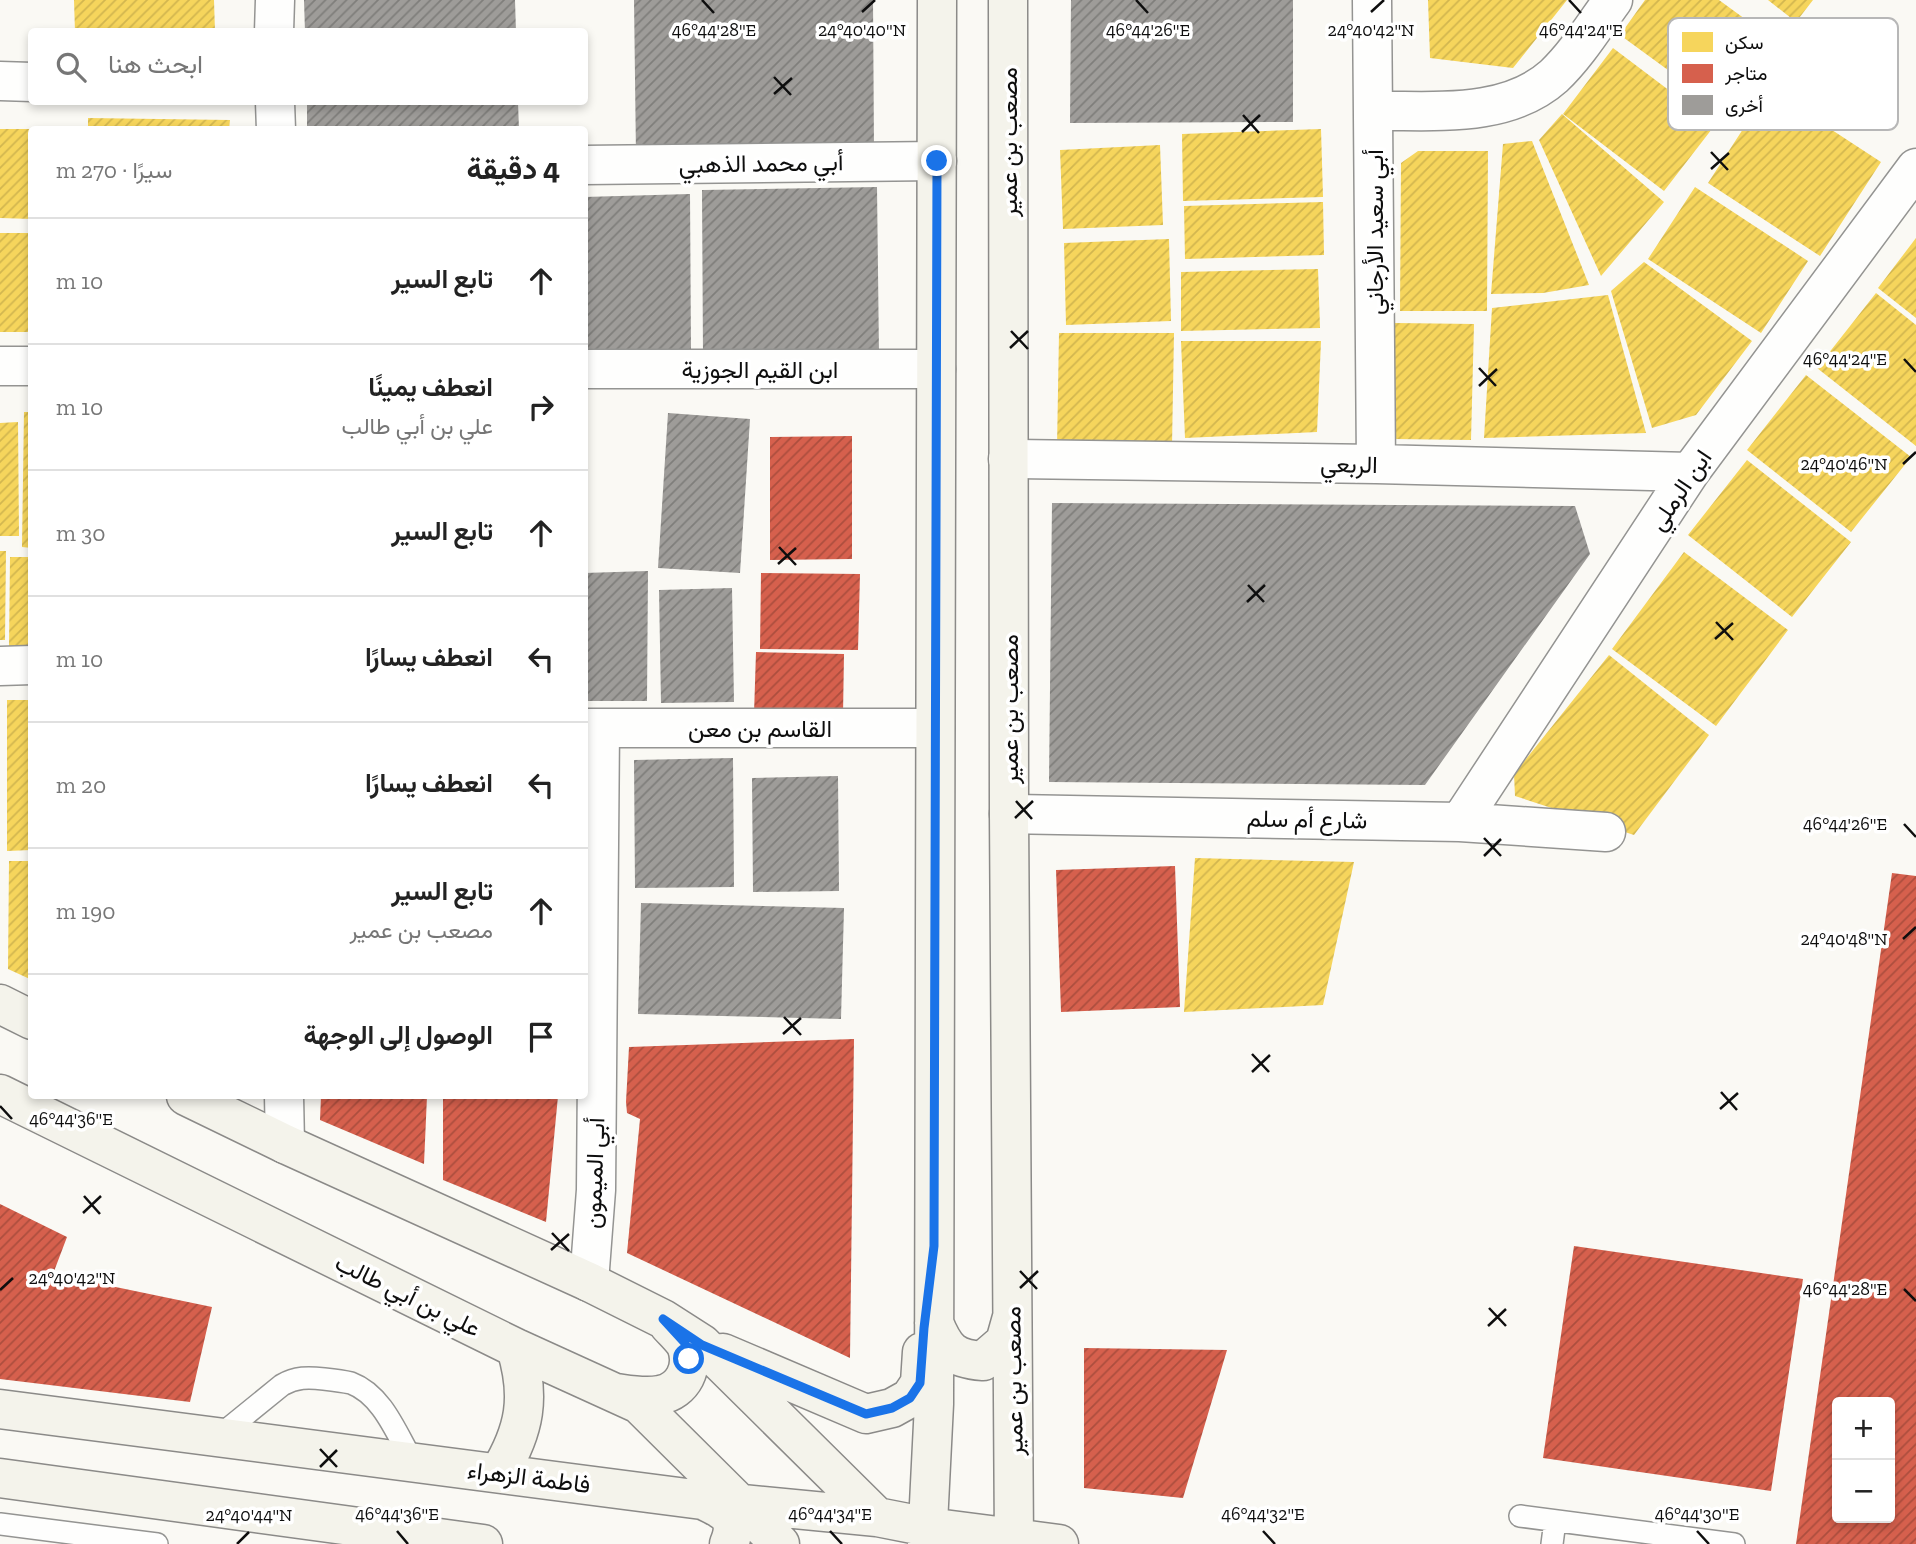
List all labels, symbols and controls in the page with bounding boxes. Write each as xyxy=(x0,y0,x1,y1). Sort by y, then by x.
legend xyxy=(1668,18,1898,130)
text: 46°44'28"E xyxy=(672,19,756,41)
text: 24°40'40"N xyxy=(818,19,906,41)
text: 46°44'26"E xyxy=(1106,19,1190,41)
text: 24°40'42"N xyxy=(1328,19,1414,41)
text: 46°44'24"E xyxy=(1539,19,1623,41)
search box xyxy=(28,28,588,105)
text: سكن xyxy=(1725,31,1763,54)
icon: search xyxy=(52,48,90,86)
text: ابحث هنا xyxy=(108,48,203,80)
text: متاجر xyxy=(1724,62,1767,85)
street label: مصعب بن عمير xyxy=(994,67,1024,218)
text: أخرى xyxy=(1725,94,1763,117)
route end xyxy=(921,145,952,176)
street label: أبي محمد الذهبي xyxy=(678,147,844,184)
street label: أبي سعيد الأرجاني xyxy=(1360,149,1394,315)
text: 4 دقيقة xyxy=(467,151,560,187)
text: سيرًا · 270 m xyxy=(56,156,172,184)
icon: ahead xyxy=(522,262,560,300)
text: تابع السير xyxy=(391,263,493,295)
text: 10 m xyxy=(56,267,103,295)
text: 46°44'24"E xyxy=(1803,348,1887,370)
street label: ابن القيم الجوزية xyxy=(682,355,838,386)
text: انعطف يمينًا xyxy=(368,371,493,403)
icon: right xyxy=(522,388,560,426)
text: 10 m xyxy=(56,393,103,421)
text: علي بن أبي طالب xyxy=(342,412,493,440)
street label: ابن الرملي xyxy=(1642,444,1722,539)
street label: الربعي xyxy=(1320,449,1378,484)
text: 24°40'46"N xyxy=(1800,453,1888,475)
icon: ahead xyxy=(522,514,560,552)
text: تابع السير xyxy=(391,515,493,547)
text: 30 m xyxy=(56,519,106,547)
street label: مصعب بن عمير xyxy=(995,634,1025,785)
icon: left xyxy=(522,640,560,678)
text: انعطف يسارًا xyxy=(365,641,493,673)
text: 10 m xyxy=(56,645,103,673)
street label: القاسم بن معن xyxy=(688,714,832,745)
icon: left xyxy=(522,766,560,804)
text: انعطف يسارًا xyxy=(365,767,493,799)
text: 20 m xyxy=(56,771,106,799)
street label: شارع أم سلم xyxy=(1246,803,1368,837)
text: 46°44'26"E xyxy=(1803,813,1887,835)
text: تابع السير xyxy=(391,875,493,907)
icon: ahead xyxy=(522,892,560,930)
text: 190 m xyxy=(56,897,115,925)
text: مصعب بن عمير xyxy=(349,916,493,944)
text: 24°40'48"N xyxy=(1800,928,1888,950)
icon: arrive xyxy=(522,1018,560,1056)
text: الوصول إلى الوجهة xyxy=(304,1019,493,1051)
text: 46°44'36"E xyxy=(29,1108,113,1130)
street label: أبي الميمون xyxy=(578,1116,615,1229)
street label: علي بن أبي طالب xyxy=(328,1247,485,1347)
text: 24°40'42"N xyxy=(29,1267,115,1289)
text: 46°44'28"E xyxy=(1803,1278,1887,1300)
street label: مصعب بن عمير xyxy=(997,1306,1030,1457)
route start xyxy=(673,1343,704,1374)
map controls xyxy=(1832,1397,1895,1523)
button: + xyxy=(1832,1397,1895,1460)
street label: فاطمة الزهراء xyxy=(466,1455,592,1500)
button: − xyxy=(1832,1460,1895,1523)
text: 46°44'36"E xyxy=(355,1503,439,1525)
text: 46°44'34"E xyxy=(788,1503,872,1525)
text: 46°44'32"E xyxy=(1221,1503,1305,1525)
text: 46°44'30"E xyxy=(1655,1503,1739,1525)
text: 24°40'44"N xyxy=(206,1504,292,1526)

